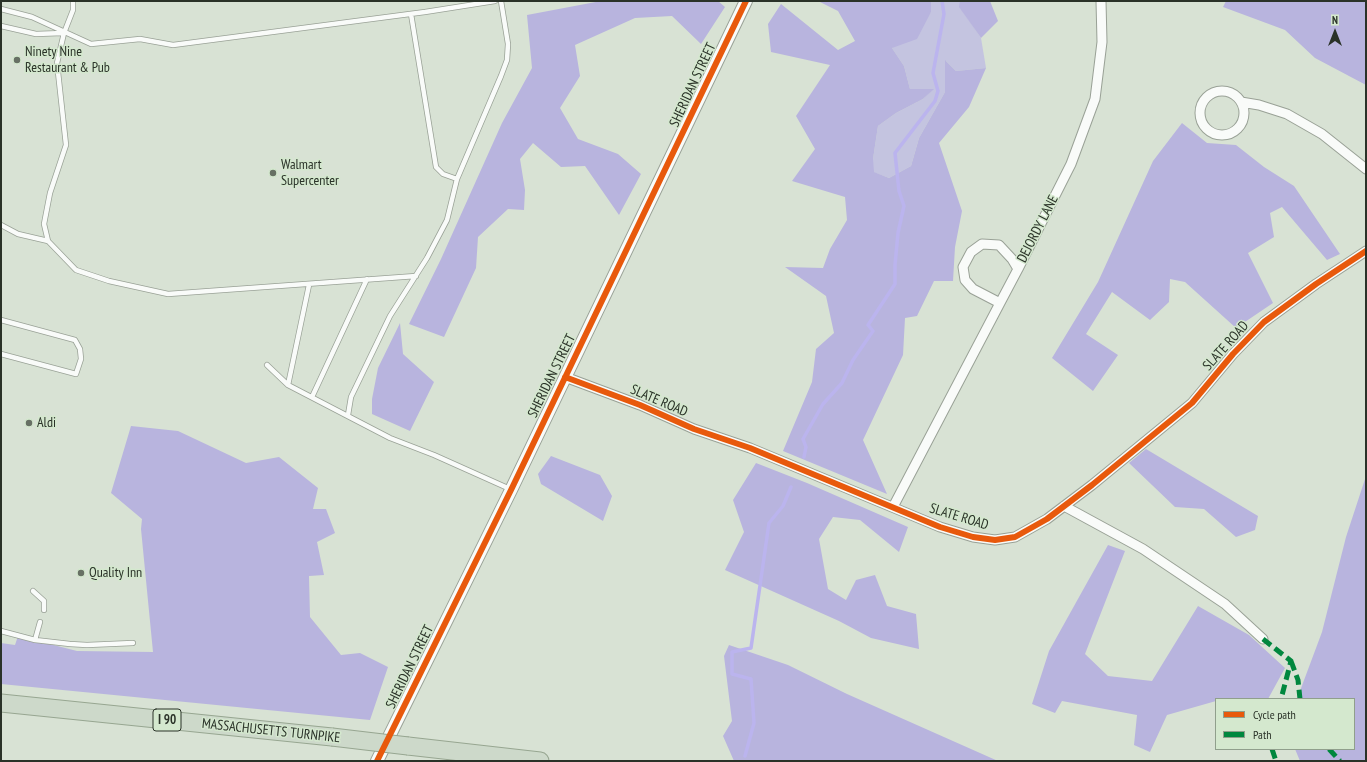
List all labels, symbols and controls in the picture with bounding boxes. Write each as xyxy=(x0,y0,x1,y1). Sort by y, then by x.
north arrow xyxy=(1315,12,1355,52)
text: N xyxy=(1332,13,1338,27)
street label: SHERIDAN STREET xyxy=(666,40,720,130)
place label: Ninety Nine Restaurant & Pub xyxy=(25,44,110,76)
marker: Ninety Nine Restaurant & Pub xyxy=(12,55,22,65)
place label: Walmart Supercenter xyxy=(281,157,339,190)
marker: Walmart Supercenter xyxy=(268,168,278,178)
street label: DEJORDY LANE xyxy=(1014,192,1062,266)
street label: SLATE ROAD xyxy=(1199,318,1253,374)
street label: SHERIDAN STREET xyxy=(525,331,579,421)
street label: SLATE ROAD xyxy=(628,381,690,421)
place label: Aldi xyxy=(37,415,56,431)
marker: Aldi xyxy=(24,418,34,428)
street label: SLATE ROAD xyxy=(928,500,990,534)
place label: Quality Inn xyxy=(89,565,142,581)
marker: Quality Inn xyxy=(76,568,86,578)
street label: SHERIDAN STREET xyxy=(383,622,437,712)
legend xyxy=(1215,698,1355,750)
text: Cycle path xyxy=(1253,707,1296,722)
road number: I 90 xyxy=(153,709,181,731)
street label: MASSACHUSETTS TURNPIKE xyxy=(201,715,341,747)
text: Path xyxy=(1253,727,1271,742)

